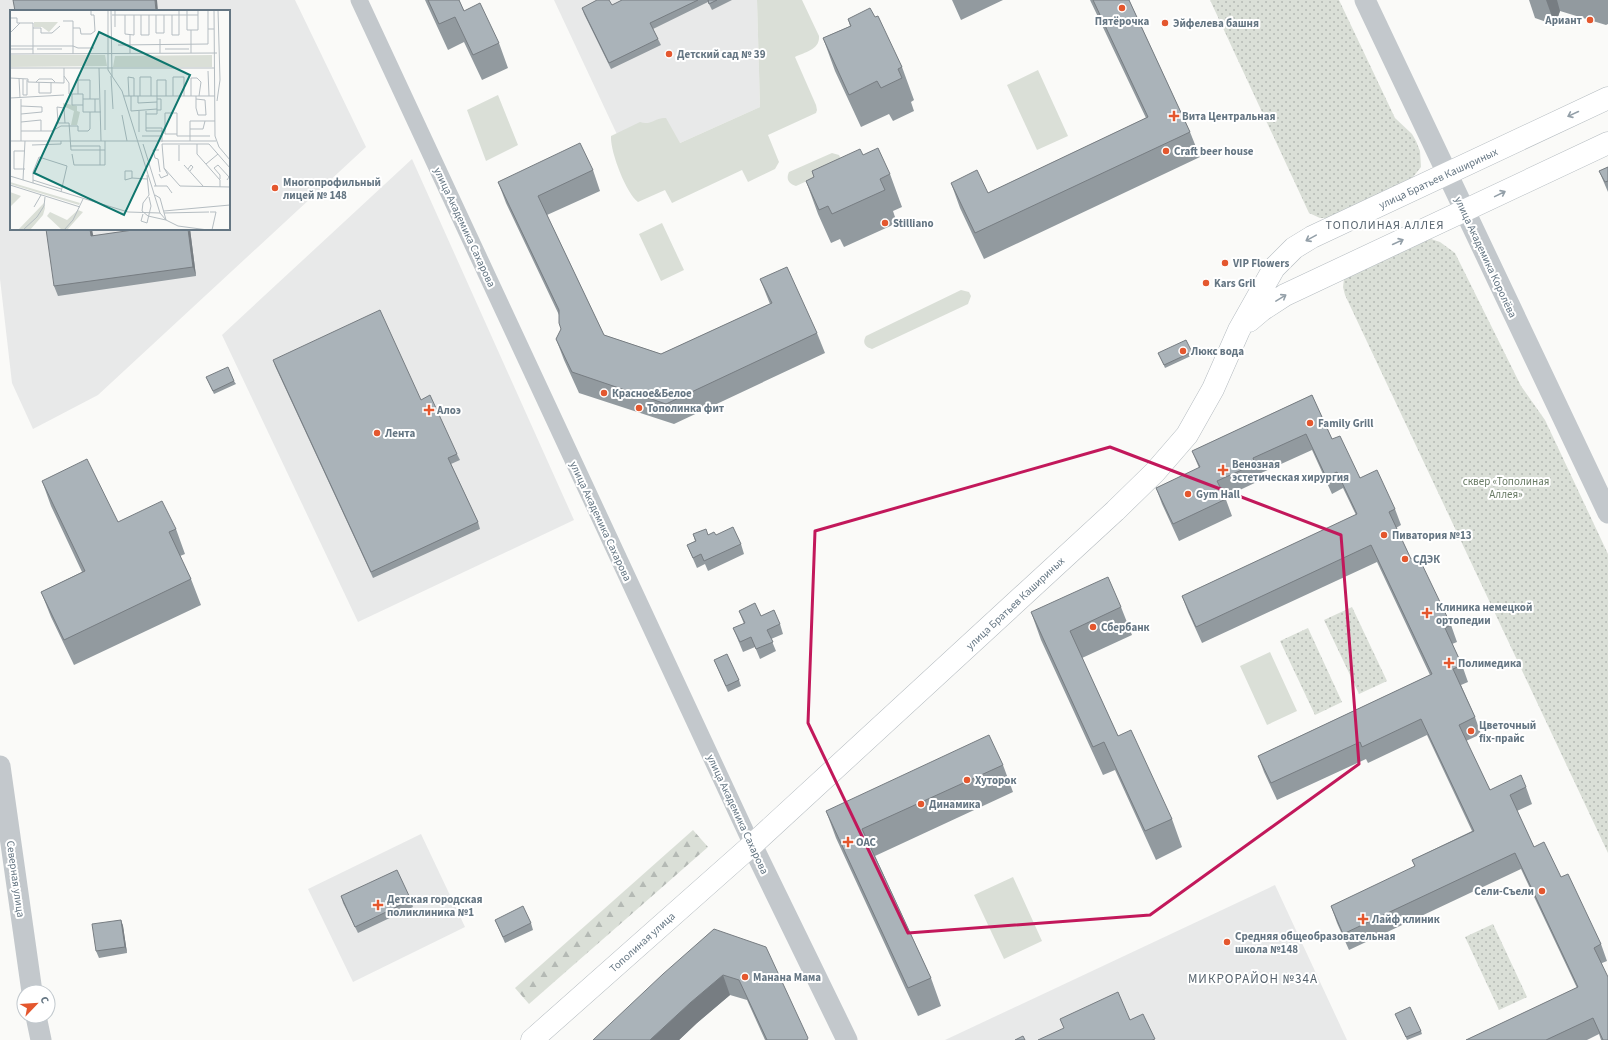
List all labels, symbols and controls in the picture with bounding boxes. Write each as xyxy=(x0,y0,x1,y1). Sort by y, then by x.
marker: Пятёрочка xyxy=(1117,3,1127,13)
inset map xyxy=(10,10,230,230)
place label: Ариант xyxy=(1544,13,1583,28)
place label: Пятёрочка xyxy=(1095,14,1149,29)
marker: Ариант xyxy=(1585,15,1595,25)
place label: Эйфелева башня xyxy=(1173,16,1259,31)
marker: Эйфелева башня xyxy=(1160,18,1170,28)
place label: Детский сад № 39 xyxy=(677,47,766,62)
marker: Детский сад № 39 xyxy=(664,49,674,59)
place label: Вита Центральная xyxy=(1182,109,1275,124)
marker: Вита Центральная xyxy=(1169,111,1179,121)
one-way arrow xyxy=(1567,111,1579,118)
place label: Craft beer house xyxy=(1174,144,1254,159)
street label: улица Братьев Кашириных xyxy=(1376,144,1500,213)
marker: Craft beer house xyxy=(1161,146,1171,156)
street label: улица Академика Сахарова xyxy=(430,165,499,290)
place label: Многопрофильный лицей № 148 xyxy=(283,175,381,203)
marker: Многопрофильный лицей № 148 xyxy=(270,183,280,193)
one-way arrow xyxy=(1493,190,1505,197)
street label: улица Академика Королёва xyxy=(1451,194,1520,320)
place label: Stilliano xyxy=(893,216,934,231)
district label: ТОПОЛИНАЯ АЛЛЕЯ xyxy=(1326,217,1444,234)
marker: Stilliano xyxy=(880,218,890,228)
one-way arrow xyxy=(1305,235,1317,243)
one-way arrow xyxy=(1392,238,1404,245)
place label: VIP Flowers xyxy=(1232,256,1290,271)
marker: VIP Flowers xyxy=(1220,258,1230,268)
place label: Kars Gril xyxy=(1214,276,1256,291)
marker: Kars Gril xyxy=(1201,278,1211,288)
one-way arrow xyxy=(1275,293,1287,301)
place label: Люкс вода xyxy=(1190,344,1244,359)
marker: Люкс вода xyxy=(1178,346,1188,356)
place label: Красное&Белое xyxy=(612,386,692,401)
marker: Красное&Белое xyxy=(599,388,609,398)
place label: Тополинка фит xyxy=(647,401,725,416)
place label: Алоэ xyxy=(436,403,461,418)
marker: Тополинка фит xyxy=(634,403,644,413)
marker: Алоэ xyxy=(424,405,434,415)
place label: Family Grill xyxy=(1318,416,1374,431)
marker: Family Grill xyxy=(1305,418,1315,428)
place label: Лента xyxy=(384,426,416,441)
marker: Лента xyxy=(372,428,382,438)
place label: Венозная эстетическая хирургия xyxy=(1232,457,1349,485)
street label: улица Академика Сахарова xyxy=(566,459,635,584)
marker: Венозная эстетическая хирургия xyxy=(1217,464,1229,476)
park label: сквер «Тополиная Аллея» xyxy=(1463,474,1549,502)
place label: Gym Hall xyxy=(1196,487,1241,502)
marker: Gym Hall xyxy=(1183,489,1193,499)
place label: Пиватория №13 xyxy=(1392,528,1472,543)
marker: Пиватория №13 xyxy=(1379,530,1389,540)
place label: СДЭК xyxy=(1413,552,1440,567)
street label: улица Братьев Кашириных xyxy=(963,554,1068,653)
marker: СДЭК xyxy=(1400,554,1410,564)
place label: Клиника немецкой ортопедии xyxy=(1436,600,1532,628)
marker: Клиника немецкой ортопедии xyxy=(1421,607,1433,619)
place label: Сбербанк xyxy=(1101,620,1150,635)
marker: Сбербанк xyxy=(1088,622,1098,632)
place label: Полимедика xyxy=(1458,656,1522,671)
marker: Полимедика xyxy=(1443,657,1455,669)
place label: Цветочный fix-прайс xyxy=(1479,718,1536,746)
marker: Цветочный fix-прайс xyxy=(1466,726,1476,736)
street label: улица Академика Сахарова xyxy=(703,752,772,877)
place label: Хуторок xyxy=(975,773,1016,788)
marker: Хуторок xyxy=(962,775,972,785)
place label: Динамика xyxy=(929,797,981,812)
marker: Динамика xyxy=(916,799,926,809)
place label: ОАС xyxy=(856,835,877,850)
marker: ОАС xyxy=(843,837,853,847)
street label: Северная улица xyxy=(3,840,28,918)
place label: Сели-Съели xyxy=(1474,884,1534,899)
marker: Сели-Съели xyxy=(1537,886,1547,896)
place label: Детская городская поликлиника №1 xyxy=(387,892,483,920)
marker: Детская городская поликлиника №1 xyxy=(372,899,384,911)
street label: Тополиная улица xyxy=(606,909,678,976)
place label: Лайф клиник xyxy=(1371,912,1440,927)
marker: Лайф клиник xyxy=(1357,913,1369,925)
place label: Средняя общеобразовательная школа №148 xyxy=(1235,929,1396,957)
marker: Средняя общеобразовательная школа №148 xyxy=(1222,937,1232,947)
place label: Манана Мама xyxy=(753,970,821,985)
district label: МИКРОРАЙОН №34А xyxy=(1188,970,1318,988)
marker: Манана Мама xyxy=(740,972,750,982)
north arrow xyxy=(16,984,56,1024)
text: С xyxy=(36,994,53,1007)

